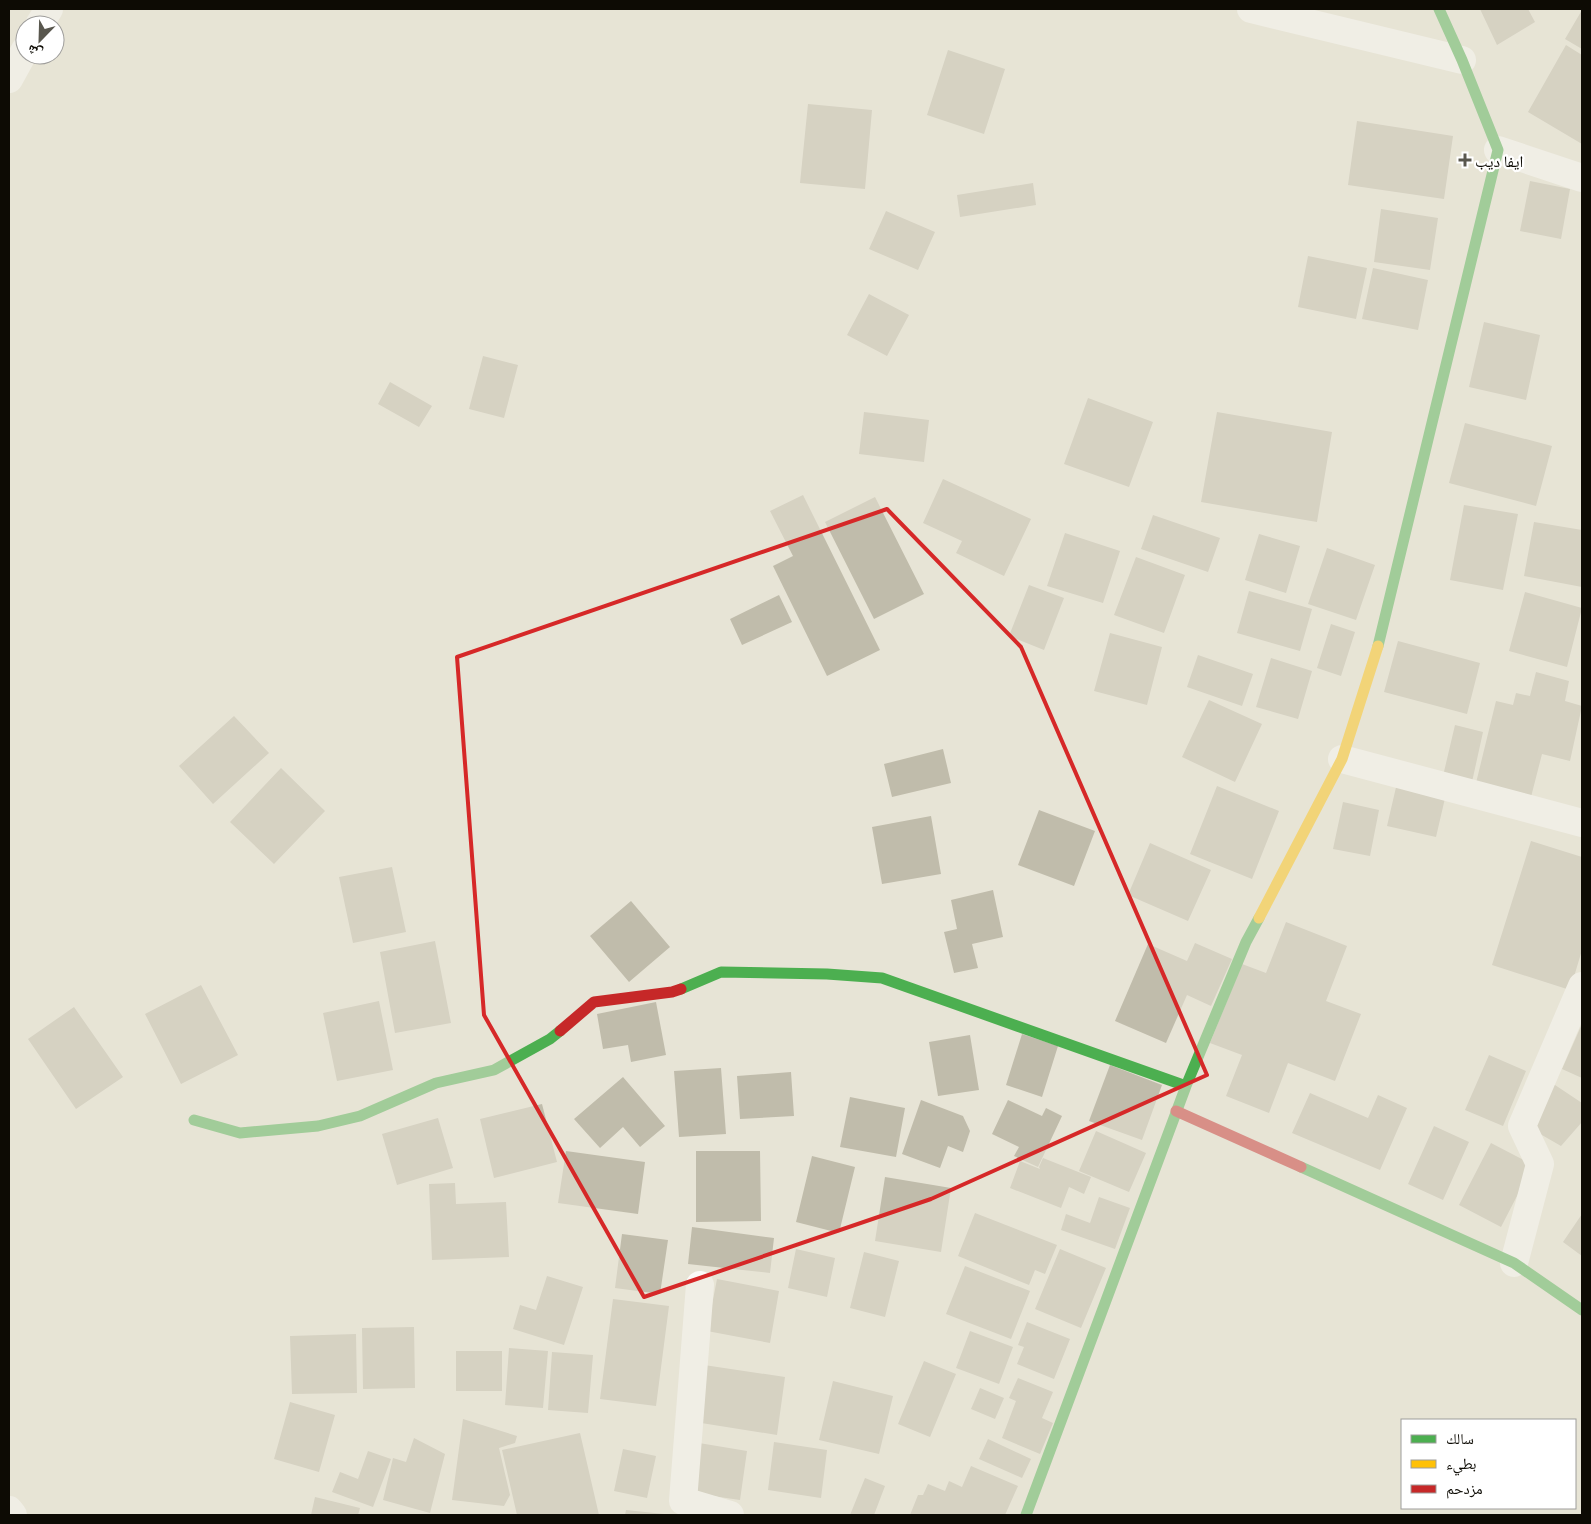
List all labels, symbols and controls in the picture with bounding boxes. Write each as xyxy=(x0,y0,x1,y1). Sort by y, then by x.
north arrow xyxy=(15,15,65,65)
text: ش xyxy=(24,41,45,63)
place label: ايفا ديب xyxy=(1475,151,1523,170)
marker: ايفا ديب xyxy=(1459,154,1471,166)
legend xyxy=(1401,1419,1576,1509)
text: سالك xyxy=(1446,1429,1474,1447)
text: بطيء xyxy=(1446,1454,1476,1476)
text: مزدحم xyxy=(1446,1479,1483,1499)

